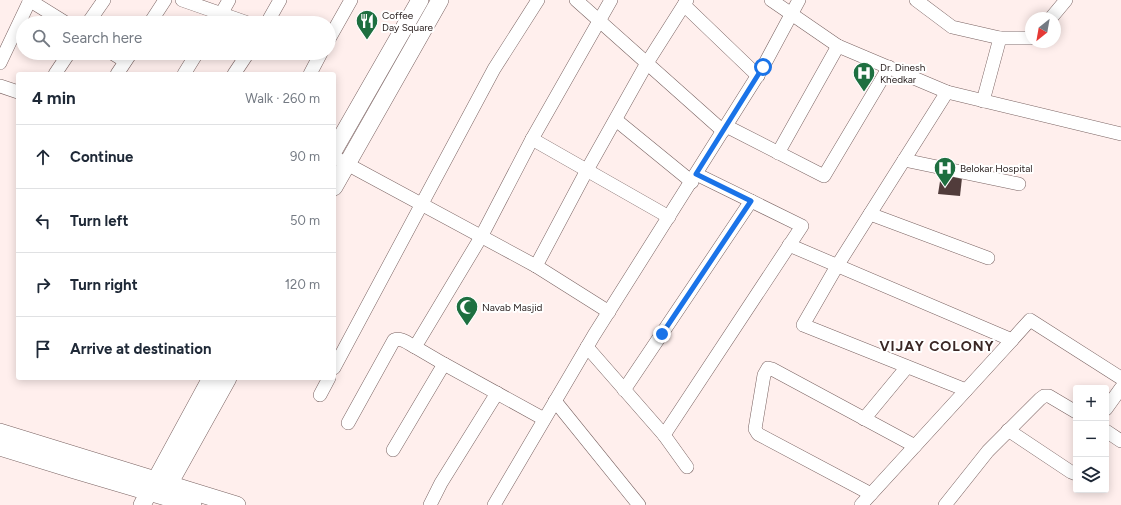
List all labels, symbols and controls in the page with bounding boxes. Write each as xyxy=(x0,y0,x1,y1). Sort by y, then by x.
restaurant icon: Coffee Day Square xyxy=(354,8,380,41)
place label: Coffee Day Square xyxy=(382,9,434,34)
north arrow xyxy=(1025,12,1061,48)
search box xyxy=(16,16,336,60)
icon: search xyxy=(30,27,52,49)
text: Search here xyxy=(62,29,142,47)
route start xyxy=(754,58,772,76)
hospital icon: Dr. Dinesh Khedkar xyxy=(851,60,877,93)
place label: Dr. Dinesh Khedkar xyxy=(880,61,926,86)
text: 4 min xyxy=(32,88,76,108)
text: Walk · 260 m xyxy=(245,91,320,106)
icon: ahead xyxy=(32,146,54,168)
text: Continue xyxy=(70,148,133,166)
text: 90 m xyxy=(290,149,320,164)
hospital icon: Belokar Hospital xyxy=(932,155,958,188)
place label: Belokar Hospital xyxy=(960,162,1033,175)
icon: left xyxy=(32,210,54,232)
text: Turn left xyxy=(70,212,128,230)
text: 50 m xyxy=(290,213,320,228)
icon: right xyxy=(32,274,54,296)
text: Turn right xyxy=(70,276,138,294)
text: 120 m xyxy=(285,277,320,292)
mosque icon: Navab Masjid xyxy=(454,294,480,327)
place label: Navab Masjid xyxy=(482,301,543,314)
route end xyxy=(653,325,671,343)
icon: arrive xyxy=(32,338,54,360)
district label: VIJAY COLONY xyxy=(879,338,995,355)
text: Arrive at destination xyxy=(70,340,211,358)
map controls xyxy=(1073,385,1109,493)
button: + xyxy=(1073,385,1109,421)
button: − xyxy=(1073,421,1109,457)
button: layers xyxy=(1073,457,1109,493)

